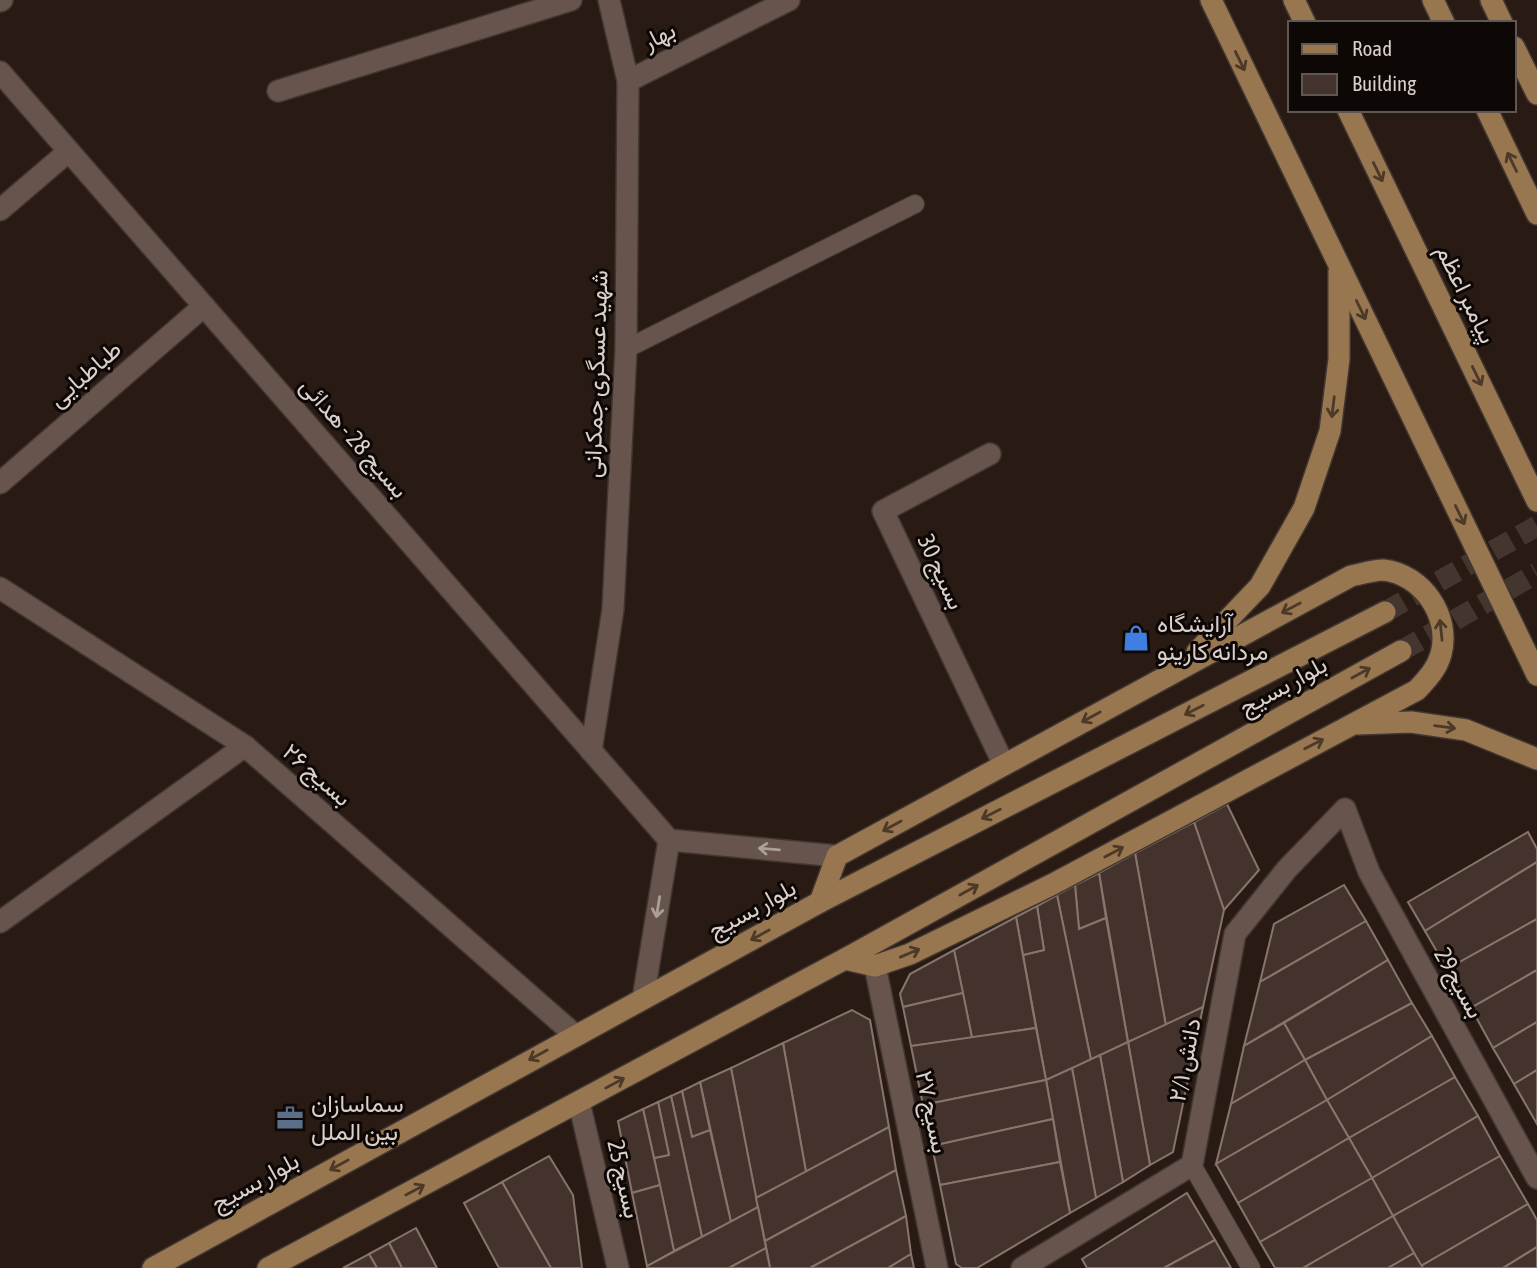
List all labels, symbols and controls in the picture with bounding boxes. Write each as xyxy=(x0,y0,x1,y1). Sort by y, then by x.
street label: بهار xyxy=(637,16,681,57)
legend xyxy=(1288,21,1516,112)
text: Road xyxy=(1352,36,1392,60)
one-way arrow xyxy=(1235,51,1248,72)
text: Building xyxy=(1352,71,1416,95)
one-way arrow xyxy=(1504,152,1518,173)
one-way arrow xyxy=(1371,161,1385,182)
street label: پیامبر اعظم xyxy=(1428,240,1502,349)
street label: شهید عسگری جمکرانی xyxy=(578,270,615,478)
one-way arrow xyxy=(1354,299,1368,320)
street label: طباطبایی xyxy=(43,335,127,413)
one-way arrow xyxy=(1470,365,1484,386)
street label: بسیج 28 - هدائی xyxy=(292,372,414,506)
one-way arrow xyxy=(1327,395,1340,418)
one-way arrow xyxy=(1453,504,1467,525)
street label: بسیج 30 xyxy=(909,530,971,615)
one-way arrow xyxy=(1281,602,1302,615)
place label: آرایشگاه مردانه کارینو xyxy=(1157,610,1268,667)
one-way arrow xyxy=(1435,619,1448,642)
shop icon: آرایشگاه مردانه کارینو xyxy=(1121,623,1151,653)
street label: بلوار بسیج xyxy=(1234,650,1333,724)
one-way arrow xyxy=(1350,666,1371,679)
one-way arrow xyxy=(1184,704,1205,718)
one-way arrow xyxy=(1082,710,1102,724)
one-way arrow xyxy=(1433,720,1456,733)
one-way arrow xyxy=(1303,737,1324,751)
street label: بسیج ۲۶ xyxy=(275,738,357,815)
one-way arrow xyxy=(981,808,1002,822)
one-way arrow xyxy=(882,819,902,833)
one-way arrow xyxy=(758,842,780,855)
one-way arrow xyxy=(1103,844,1123,858)
street label: بلوار بسیج xyxy=(703,873,802,947)
one-way arrow xyxy=(958,883,979,896)
one-way arrow xyxy=(651,895,664,918)
one-way arrow xyxy=(750,929,771,942)
street label: بسیج29 xyxy=(1426,943,1490,1025)
one-way arrow xyxy=(899,946,920,959)
street label: دانش ۲/۱ xyxy=(1163,1016,1207,1104)
one-way arrow xyxy=(529,1048,549,1062)
street label: بسیج ۲۷ xyxy=(907,1068,954,1157)
one-way arrow xyxy=(605,1076,625,1090)
place label: سماسازان بین الملل xyxy=(311,1090,404,1146)
office icon: سماسازان بین الملل xyxy=(275,1103,305,1133)
street label: بسیج 25 xyxy=(598,1137,647,1222)
street label: بلوار بسیج xyxy=(206,1146,305,1220)
one-way arrow xyxy=(330,1158,350,1172)
one-way arrow xyxy=(404,1183,425,1196)

